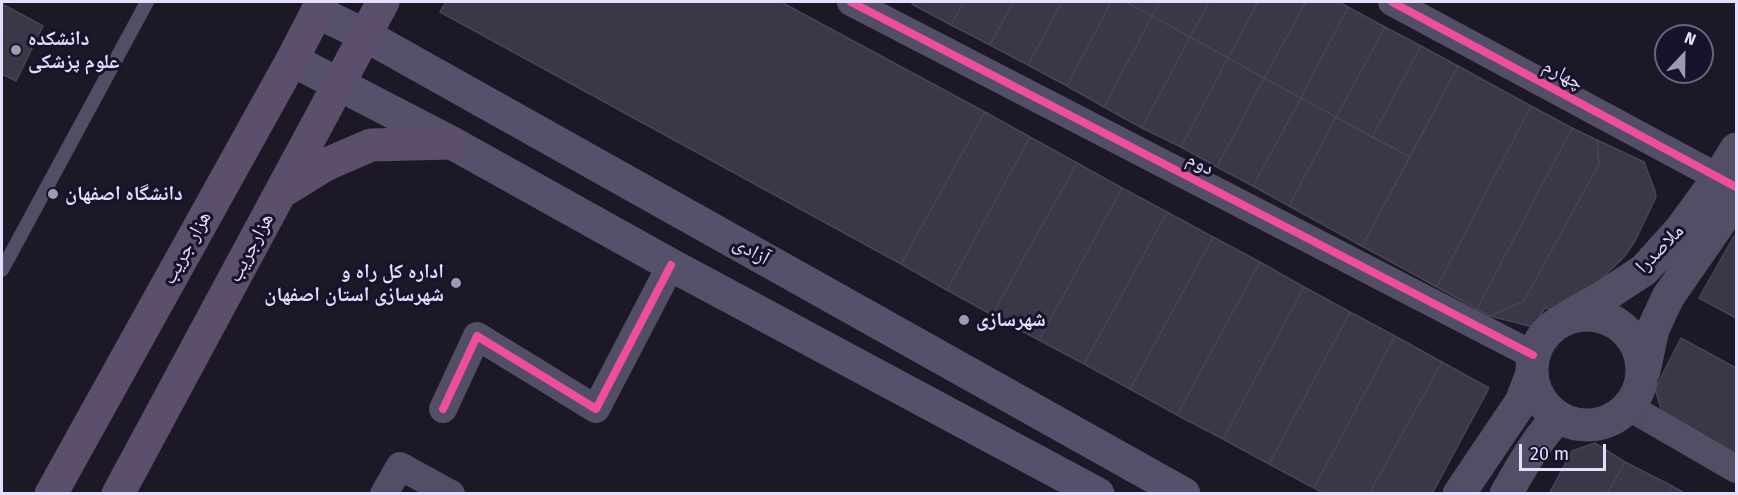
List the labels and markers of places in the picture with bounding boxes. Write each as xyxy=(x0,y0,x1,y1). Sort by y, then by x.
place label: دانشکده علوم پزشکی xyxy=(28,27,120,74)
marker: دانشکده علوم پزشکی xyxy=(9,43,23,57)
place label: دانشگاه اصفهان xyxy=(65,182,183,206)
marker: دانشگاه اصفهان xyxy=(46,187,60,201)
place label: اداره کل راه و شهرسازی استان اصفهان xyxy=(264,260,444,307)
marker: اداره کل راه و شهرسازی استان اصفهان xyxy=(449,276,463,290)
place label: شهرسازی xyxy=(976,308,1046,332)
marker: شهرسازی xyxy=(957,313,971,327)

